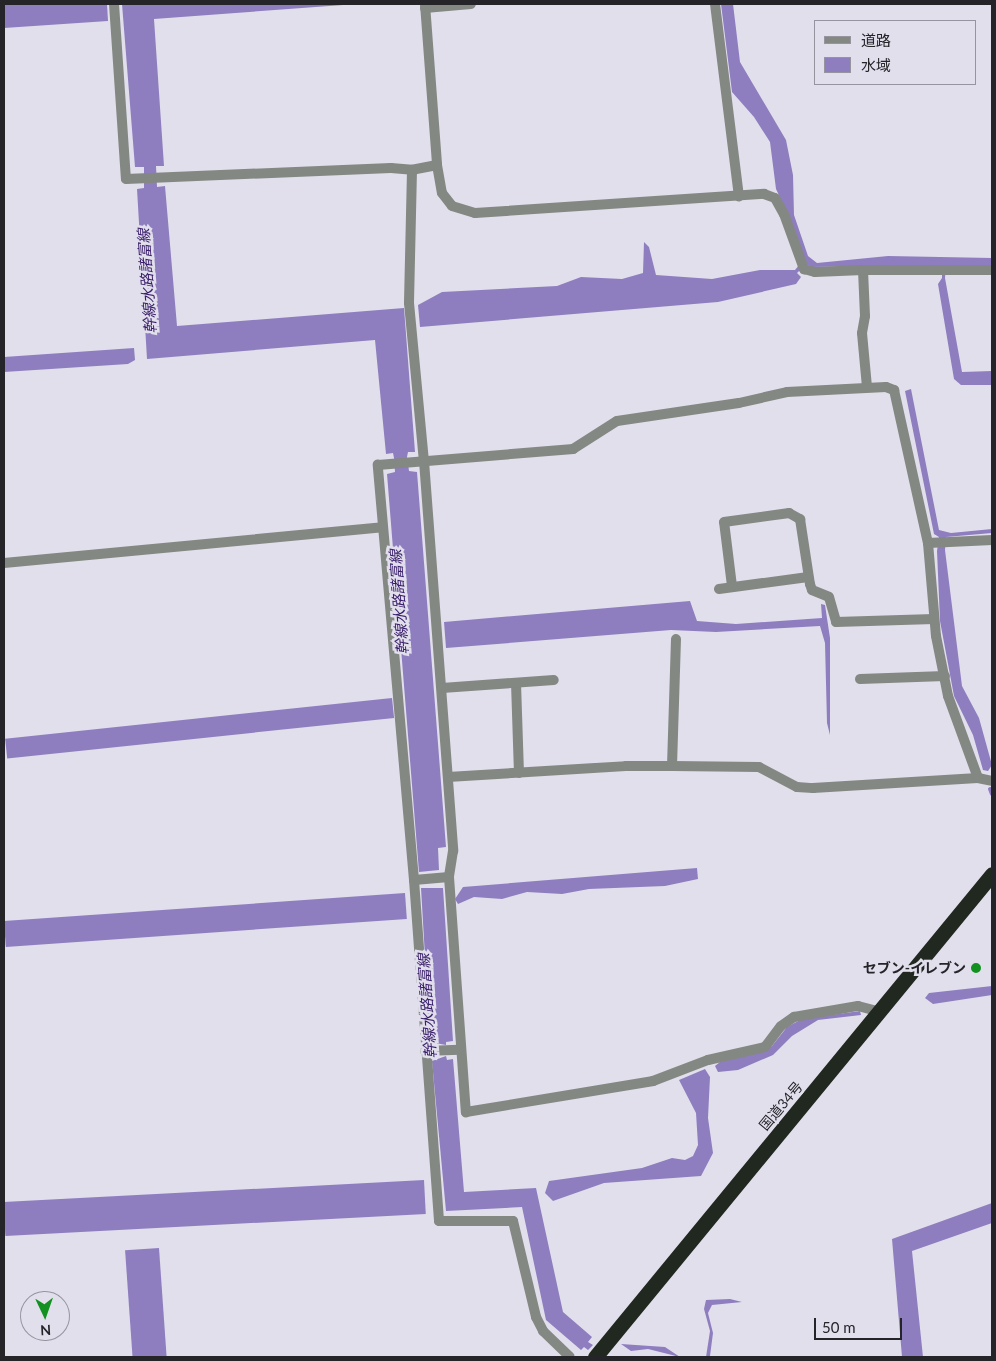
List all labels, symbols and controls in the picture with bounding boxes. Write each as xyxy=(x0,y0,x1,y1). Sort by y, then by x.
legend xyxy=(814,20,976,85)
text: 道路 xyxy=(861,31,891,49)
text: 水域 xyxy=(861,56,891,74)
water label: 幹線水路諸富線 xyxy=(134,228,160,334)
water label: 幹線水路諸富線 xyxy=(386,549,412,655)
water label: 幹線水路諸富線 xyxy=(414,953,440,1059)
place label: セブン-イレブン xyxy=(863,960,966,976)
marker: セブン-イレブン xyxy=(970,962,982,974)
street label: 国道34号 xyxy=(756,1078,806,1134)
north arrow xyxy=(20,1291,70,1341)
scale bar xyxy=(816,1308,904,1340)
text: 50 m xyxy=(822,1318,856,1336)
text: N xyxy=(40,1322,52,1339)

